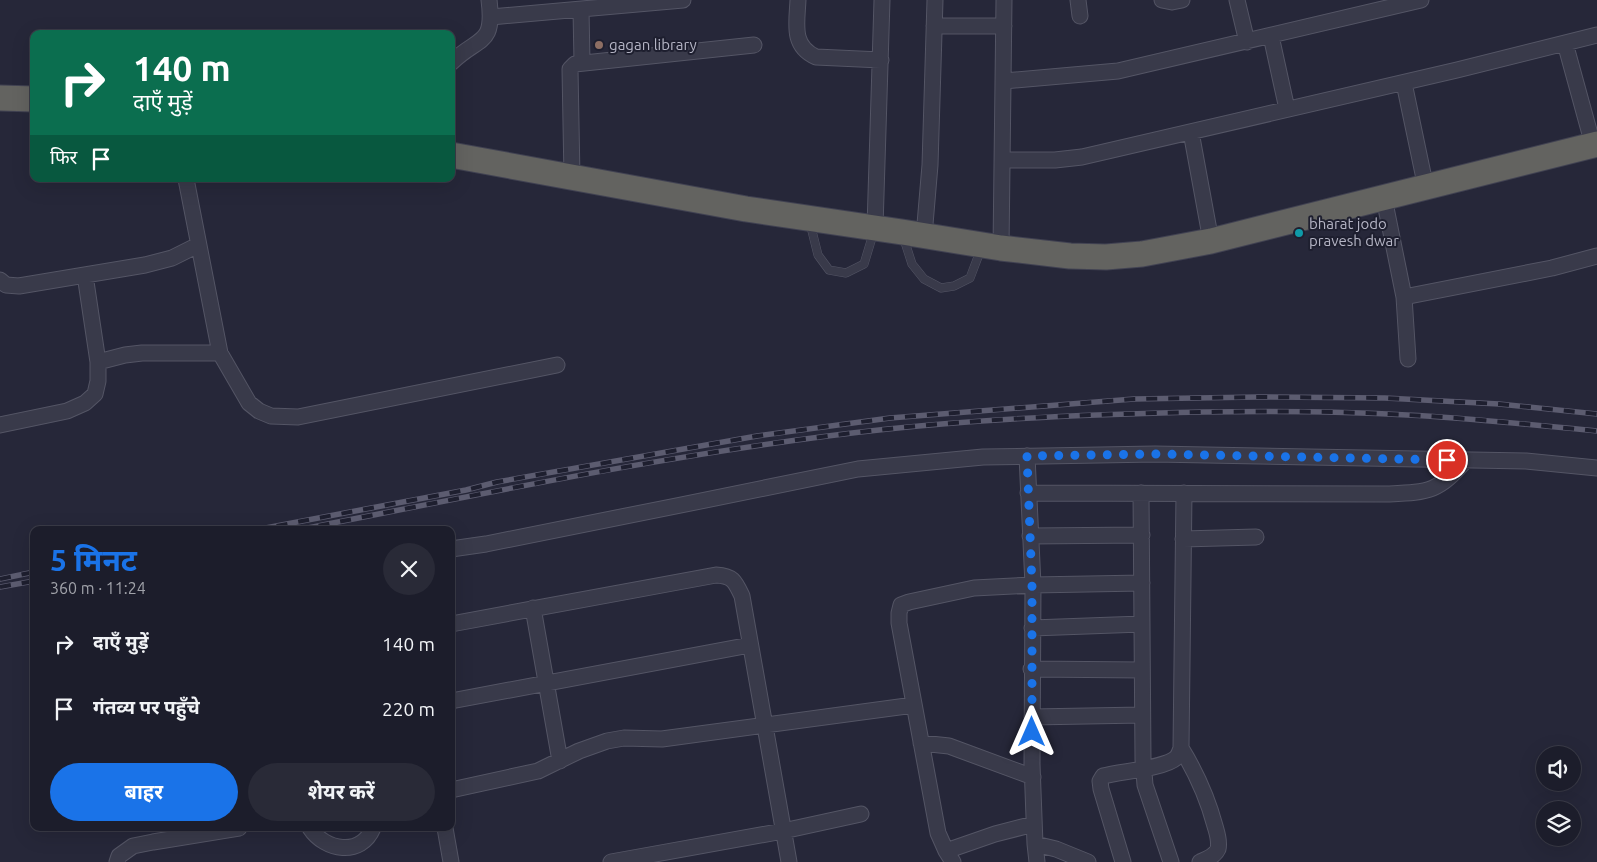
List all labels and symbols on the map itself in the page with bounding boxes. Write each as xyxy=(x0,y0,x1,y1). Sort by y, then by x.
place label: gagan library xyxy=(609,36,697,53)
marker: gagan library xyxy=(593,39,605,51)
place label: bharat jodo pravesh dwar xyxy=(1309,215,1399,249)
marker: bharat jodo pravesh dwar xyxy=(1293,227,1305,239)
pin xyxy=(1426,439,1468,481)
position arrow xyxy=(1005,705,1057,757)

